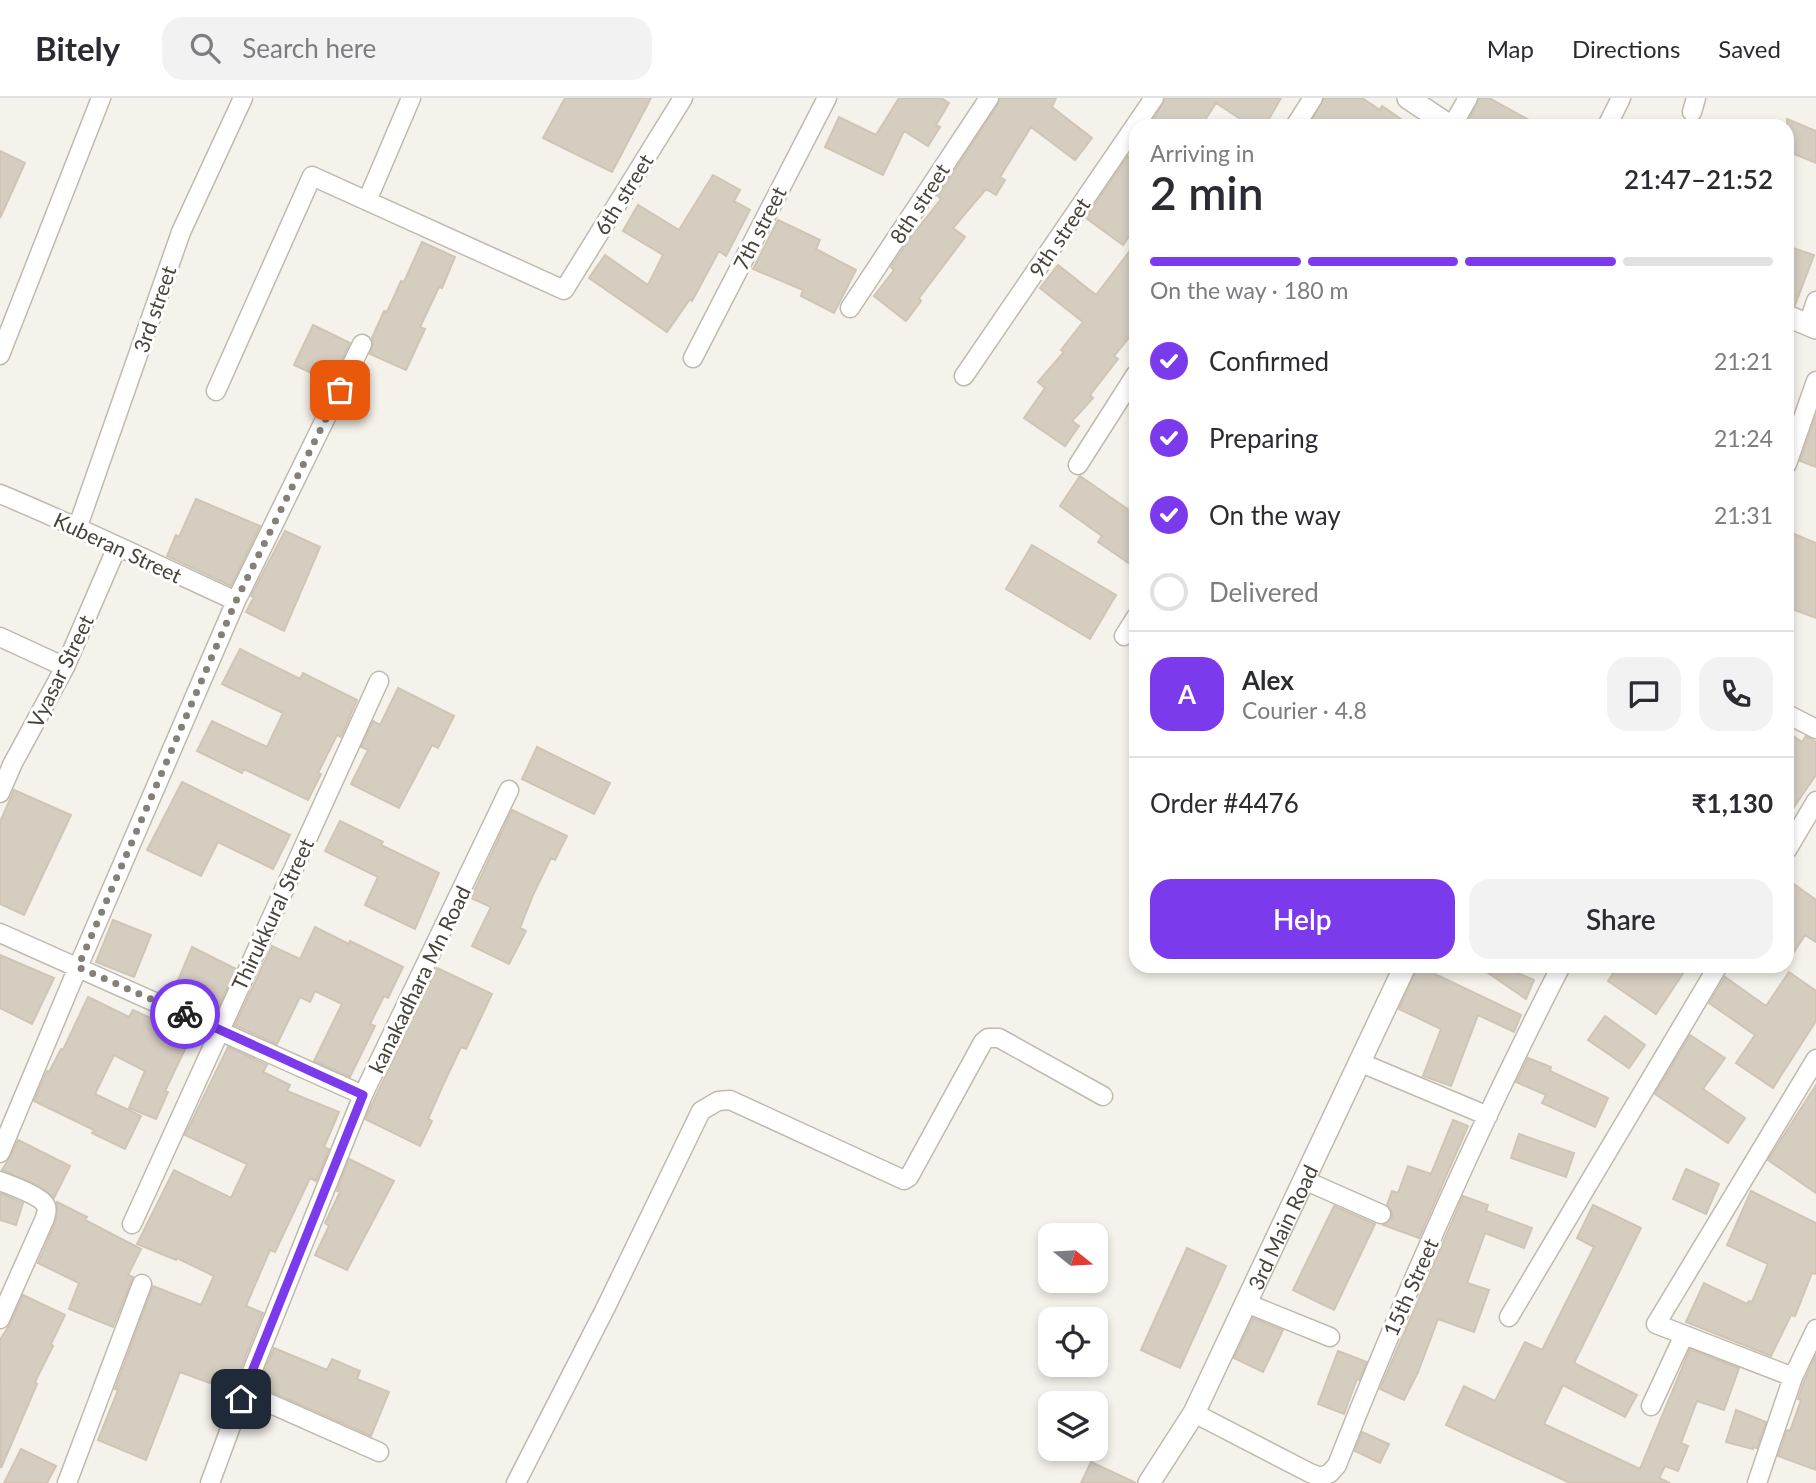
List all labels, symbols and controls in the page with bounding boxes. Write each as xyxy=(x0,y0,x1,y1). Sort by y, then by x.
search box xyxy=(162,17,652,80)
text: Bitely xyxy=(35,28,120,68)
icon: search xyxy=(186,29,224,67)
text: Search here xyxy=(242,32,376,64)
text: Map xyxy=(1487,34,1534,63)
text: Directions xyxy=(1572,34,1680,63)
text: Saved xyxy=(1718,34,1781,63)
text: Arriving in xyxy=(1150,139,1254,167)
street label: 6th street xyxy=(588,149,658,239)
street label: 8th street xyxy=(884,158,954,248)
text: 21:47–21:52 xyxy=(1624,163,1773,195)
text: 2 min xyxy=(1150,165,1264,220)
street label: 7th street xyxy=(727,182,791,274)
street label: 9th street xyxy=(1023,192,1095,281)
street label: 3rd street xyxy=(128,262,181,356)
text: On the way · 180 m xyxy=(1150,276,1349,304)
icon: check xyxy=(1150,342,1188,380)
text: Confirmed xyxy=(1209,345,1329,377)
text: 21:21 xyxy=(1714,347,1773,375)
pin xyxy=(310,360,370,420)
icon: bag xyxy=(321,371,359,409)
icon: check xyxy=(1150,419,1188,457)
text: Preparing xyxy=(1209,422,1318,454)
text: 21:24 xyxy=(1714,424,1773,452)
icon: check xyxy=(1150,496,1188,534)
text: On the way xyxy=(1209,499,1341,531)
text: 21:31 xyxy=(1714,501,1773,529)
street label: Kuberan Street xyxy=(50,506,186,588)
text: Delivered xyxy=(1209,576,1319,608)
street label: Vyasar Street xyxy=(22,610,98,731)
button: chat xyxy=(1607,657,1681,731)
button: phone xyxy=(1699,657,1773,731)
text: Alex xyxy=(1242,664,1294,696)
text: A xyxy=(1178,678,1196,710)
text: Courier · 4.8 xyxy=(1242,696,1367,724)
text: Order #4476 xyxy=(1150,787,1299,819)
text: ₹1,130 xyxy=(1692,787,1773,819)
street label: Thirukkural Street xyxy=(226,834,318,994)
button: Help xyxy=(1150,879,1455,959)
button: Share xyxy=(1469,879,1773,959)
street label: kanakadhara Mn Road xyxy=(363,882,475,1076)
courier xyxy=(150,979,220,1049)
icon: bike xyxy=(166,995,204,1033)
street label: 3rd Main Road xyxy=(1242,1161,1322,1293)
north arrow xyxy=(1038,1223,1108,1293)
map controls xyxy=(1038,1223,1108,1461)
street label: 15th Street xyxy=(1377,1234,1443,1340)
button: locate xyxy=(1038,1307,1108,1377)
pin xyxy=(211,1369,271,1429)
icon: home xyxy=(222,1380,260,1418)
button: layers xyxy=(1038,1391,1108,1461)

